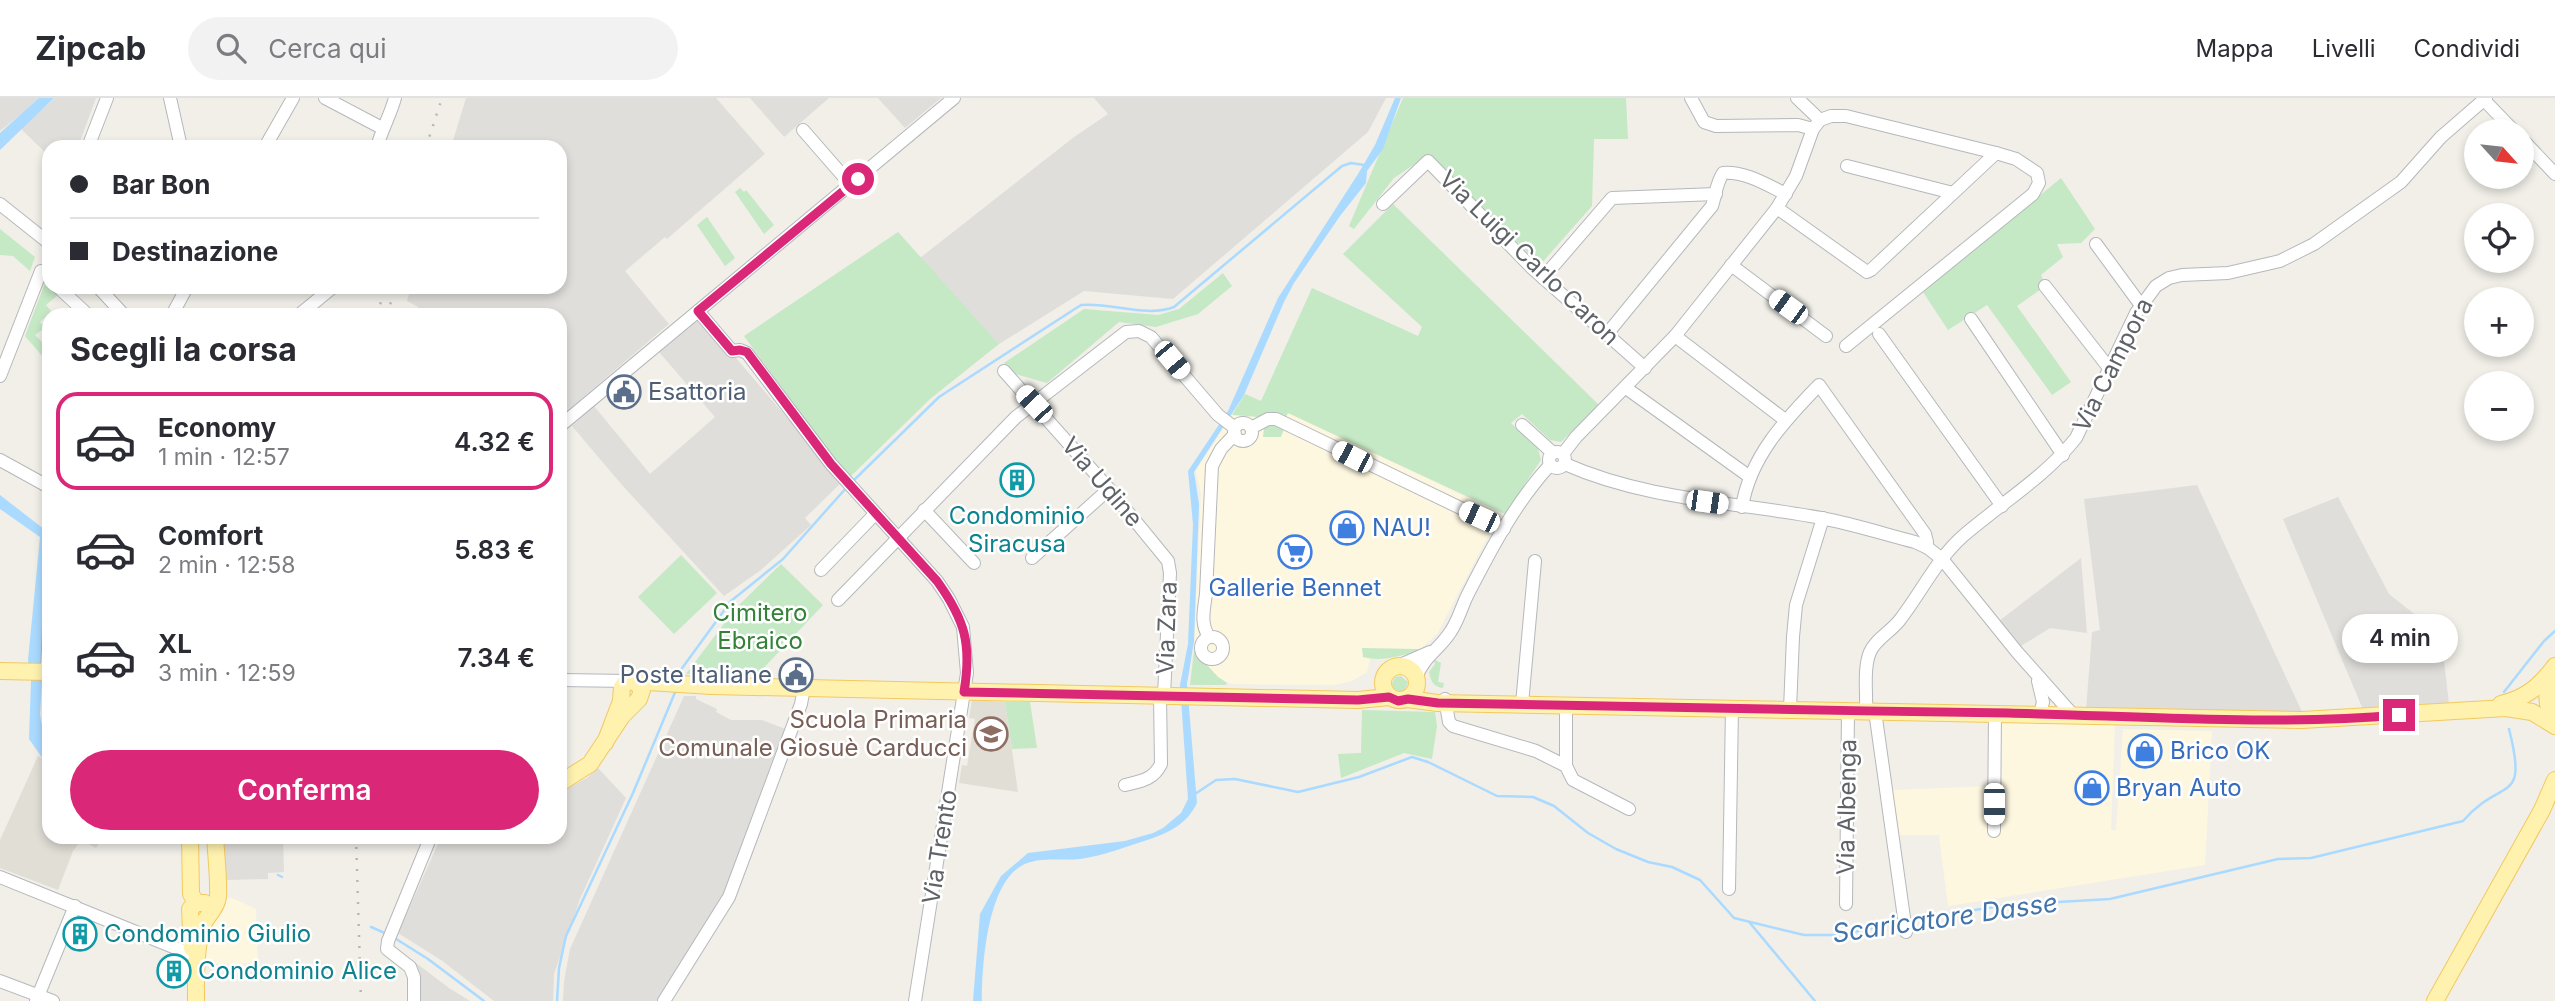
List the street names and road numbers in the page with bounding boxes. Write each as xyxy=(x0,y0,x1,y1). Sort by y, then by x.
street label: Via Luigi Carlo Caron xyxy=(1433,164,1625,351)
street label: Via Campora xyxy=(2066,293,2159,437)
street label: Via Udine xyxy=(1056,431,1149,532)
street label: Via Zara xyxy=(1150,581,1183,675)
street label: Via Albenga xyxy=(1831,739,1862,875)
street label: Via Trento xyxy=(916,788,963,906)

